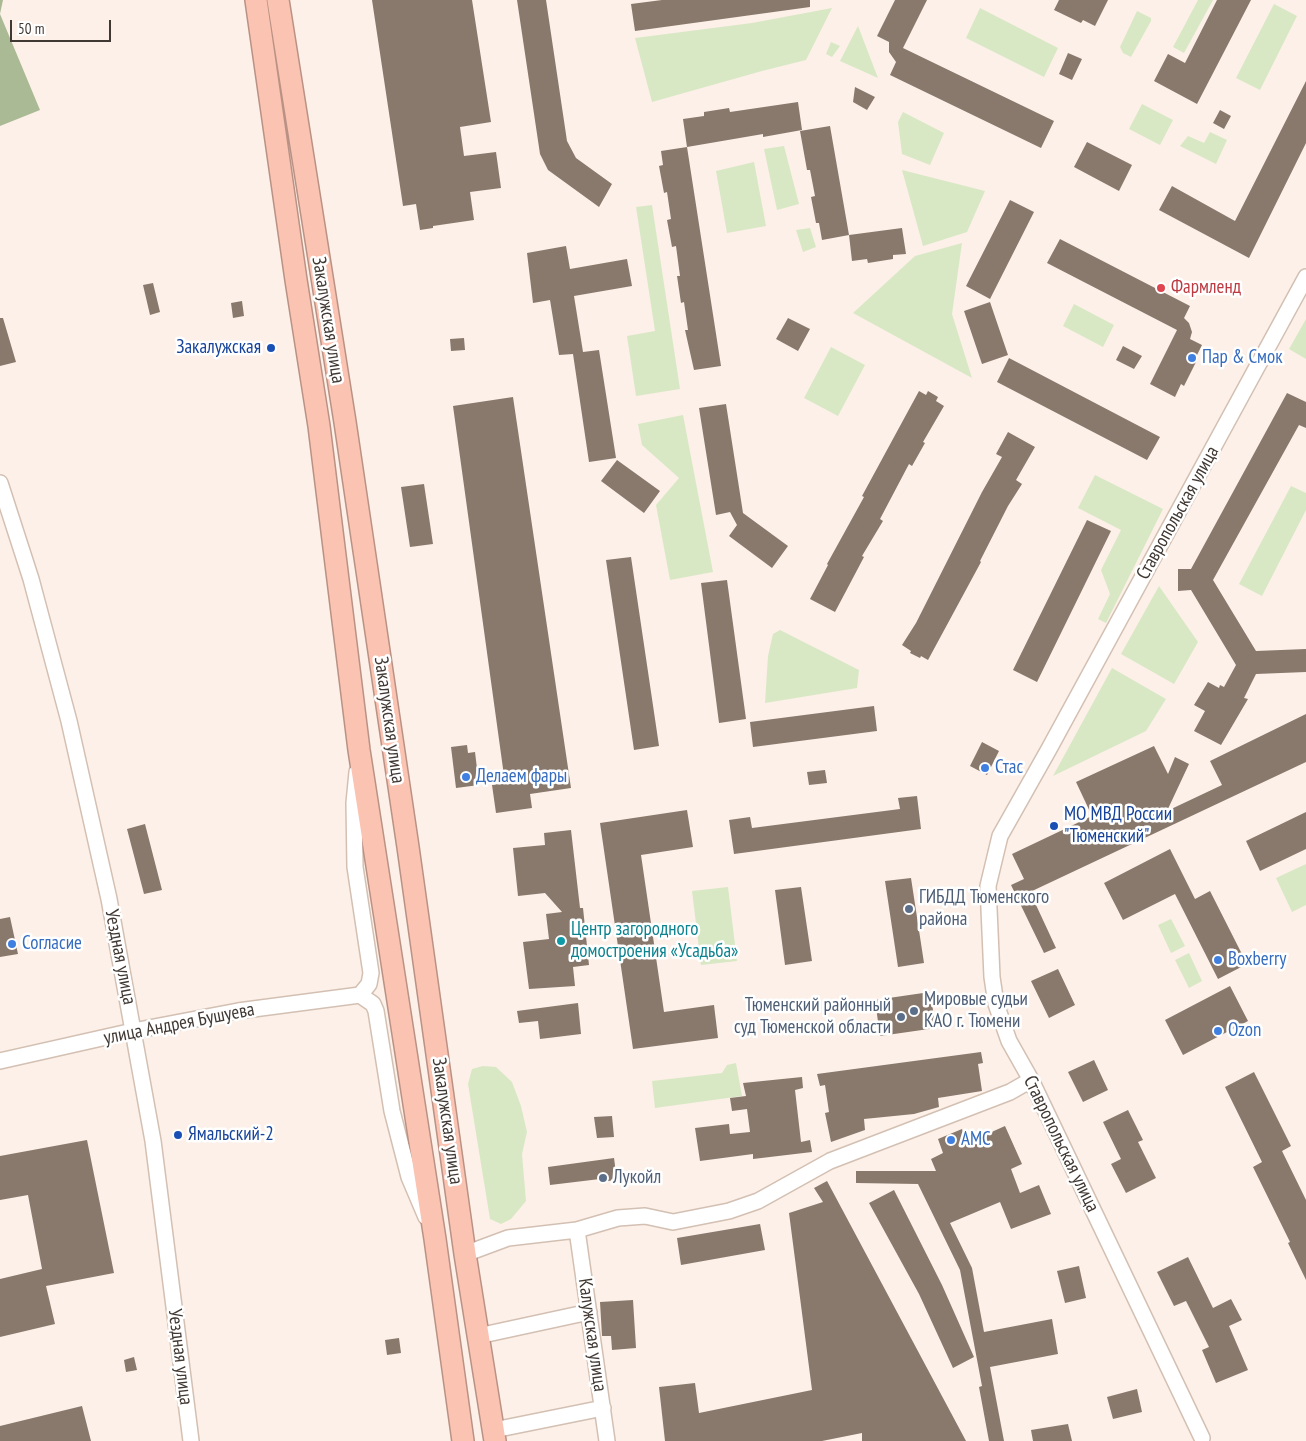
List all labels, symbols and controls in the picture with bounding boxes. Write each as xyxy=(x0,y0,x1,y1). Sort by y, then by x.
scale bar xyxy=(12,10,114,42)
text: 50 m xyxy=(18,19,44,38)
street label: Закалужская улица xyxy=(307,255,349,385)
place label: Фармленд xyxy=(1171,277,1241,299)
marker: Фармленд xyxy=(1155,282,1167,294)
place label: Закалужская xyxy=(176,337,261,359)
marker: Закалужская xyxy=(265,342,277,354)
place label: Пар & Смок xyxy=(1202,347,1283,369)
marker: Пар & Смок xyxy=(1186,352,1198,364)
street label: Ставропольская улица xyxy=(1132,442,1224,584)
street label: Закалужская улица xyxy=(369,655,409,785)
place label: Стас xyxy=(995,757,1023,779)
marker: Стас xyxy=(979,762,991,774)
place label: Делаем фары xyxy=(476,766,567,788)
marker: Делаем фары xyxy=(460,771,472,783)
place label: МО МВД России "Тюменский" xyxy=(1064,804,1172,848)
marker: МО МВД России "Тюменский" xyxy=(1048,820,1060,832)
place label: ГИБДД Тюменского района xyxy=(919,887,1049,931)
marker: ГИБДД Тюменского района xyxy=(903,903,915,915)
street label: Уездная улица xyxy=(100,907,140,1007)
place label: Центр загородного домостроения «Усадьба» xyxy=(571,919,738,963)
place label: Согласие xyxy=(22,933,82,955)
marker: Центр загородного домостроения «Усадьба» xyxy=(555,935,567,947)
marker: Согласие xyxy=(6,938,18,950)
place label: Boxberry xyxy=(1228,949,1286,971)
marker: Boxberry xyxy=(1212,954,1224,966)
place label: Мировые судьи КАО г. Тюмени xyxy=(924,989,1028,1033)
place label: Тюменский районный суд Тюменской области xyxy=(734,995,891,1039)
street label: улица Андрея Бушуева xyxy=(102,998,256,1050)
marker: Мировые судьи КАО г. Тюмени xyxy=(908,1005,920,1017)
marker: Тюменский районный суд Тюменской области xyxy=(895,1011,907,1023)
place label: Ozon xyxy=(1228,1020,1261,1042)
marker: Ozon xyxy=(1212,1025,1224,1037)
street label: Закалужская улица xyxy=(427,1056,467,1186)
street label: Ставропольская улица xyxy=(1018,1072,1104,1216)
place label: Ямальский-2 xyxy=(188,1124,274,1146)
marker: Ямальский-2 xyxy=(172,1129,184,1141)
place label: АМС xyxy=(961,1129,991,1151)
marker: АМС xyxy=(945,1134,957,1146)
place label: Лукойл xyxy=(613,1167,661,1189)
marker: Лукойл xyxy=(597,1172,609,1184)
street label: Калужская улица xyxy=(573,1277,611,1393)
street label: Уездная улица xyxy=(163,1308,197,1406)

